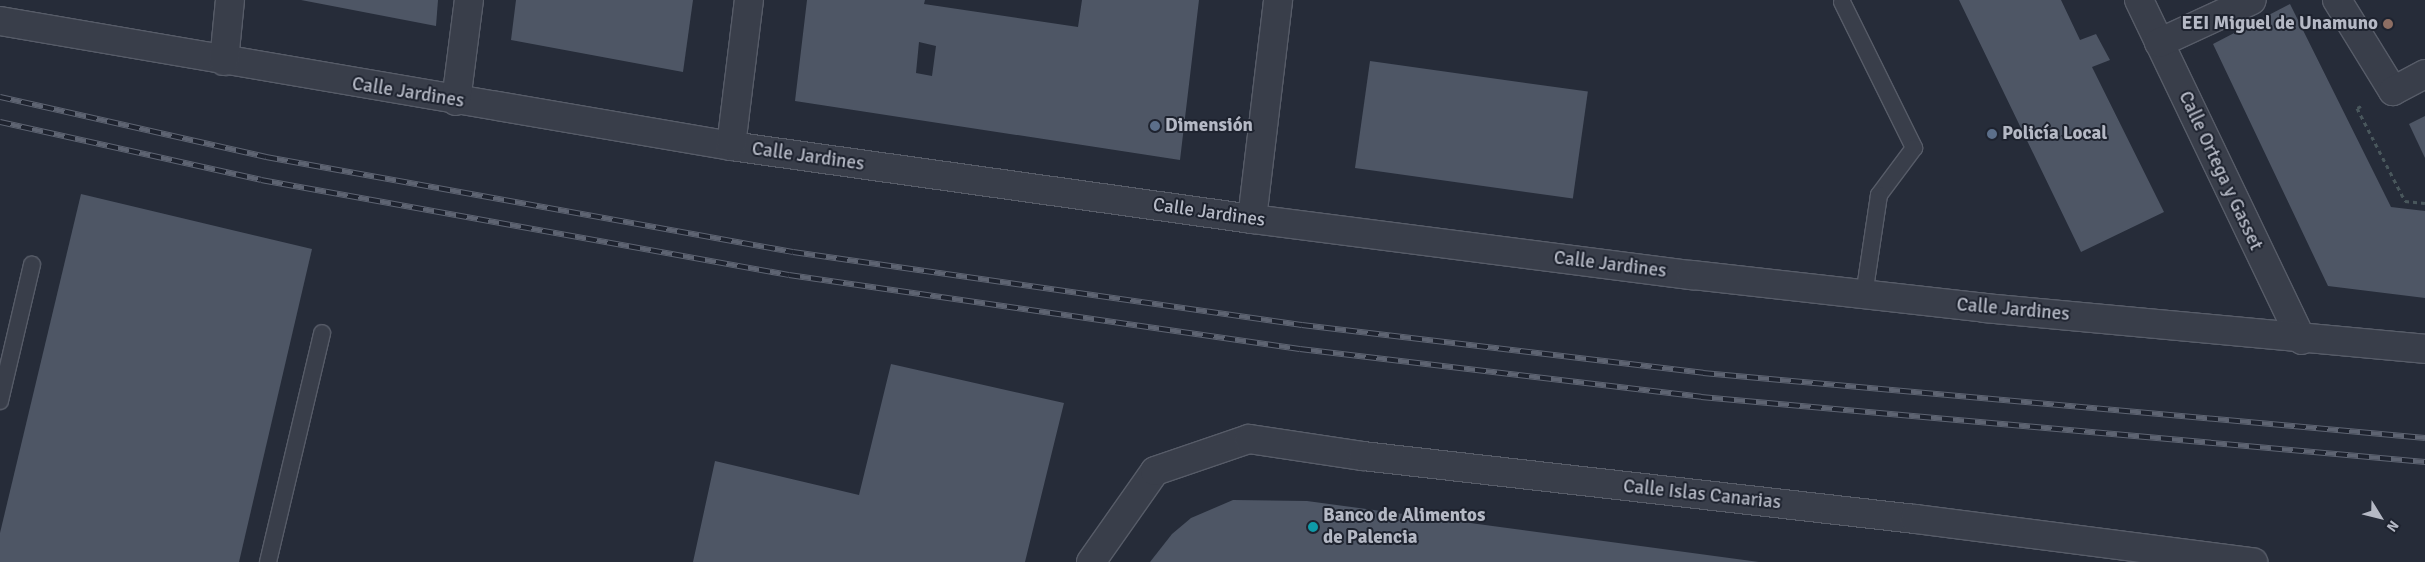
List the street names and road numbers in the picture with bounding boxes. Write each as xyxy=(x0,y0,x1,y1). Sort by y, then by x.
street label: Calle Jardines xyxy=(350,73,466,113)
street label: Calle Ortega y Gasset xyxy=(2173,88,2267,254)
street label: Calle Jardines xyxy=(750,138,866,176)
street label: Calle Jardines xyxy=(1151,194,1267,232)
street label: Calle Jardines xyxy=(1552,247,1668,283)
street label: Calle Jardines xyxy=(1956,294,2070,326)
street label: Calle Islas Canarias xyxy=(1622,475,1782,515)

